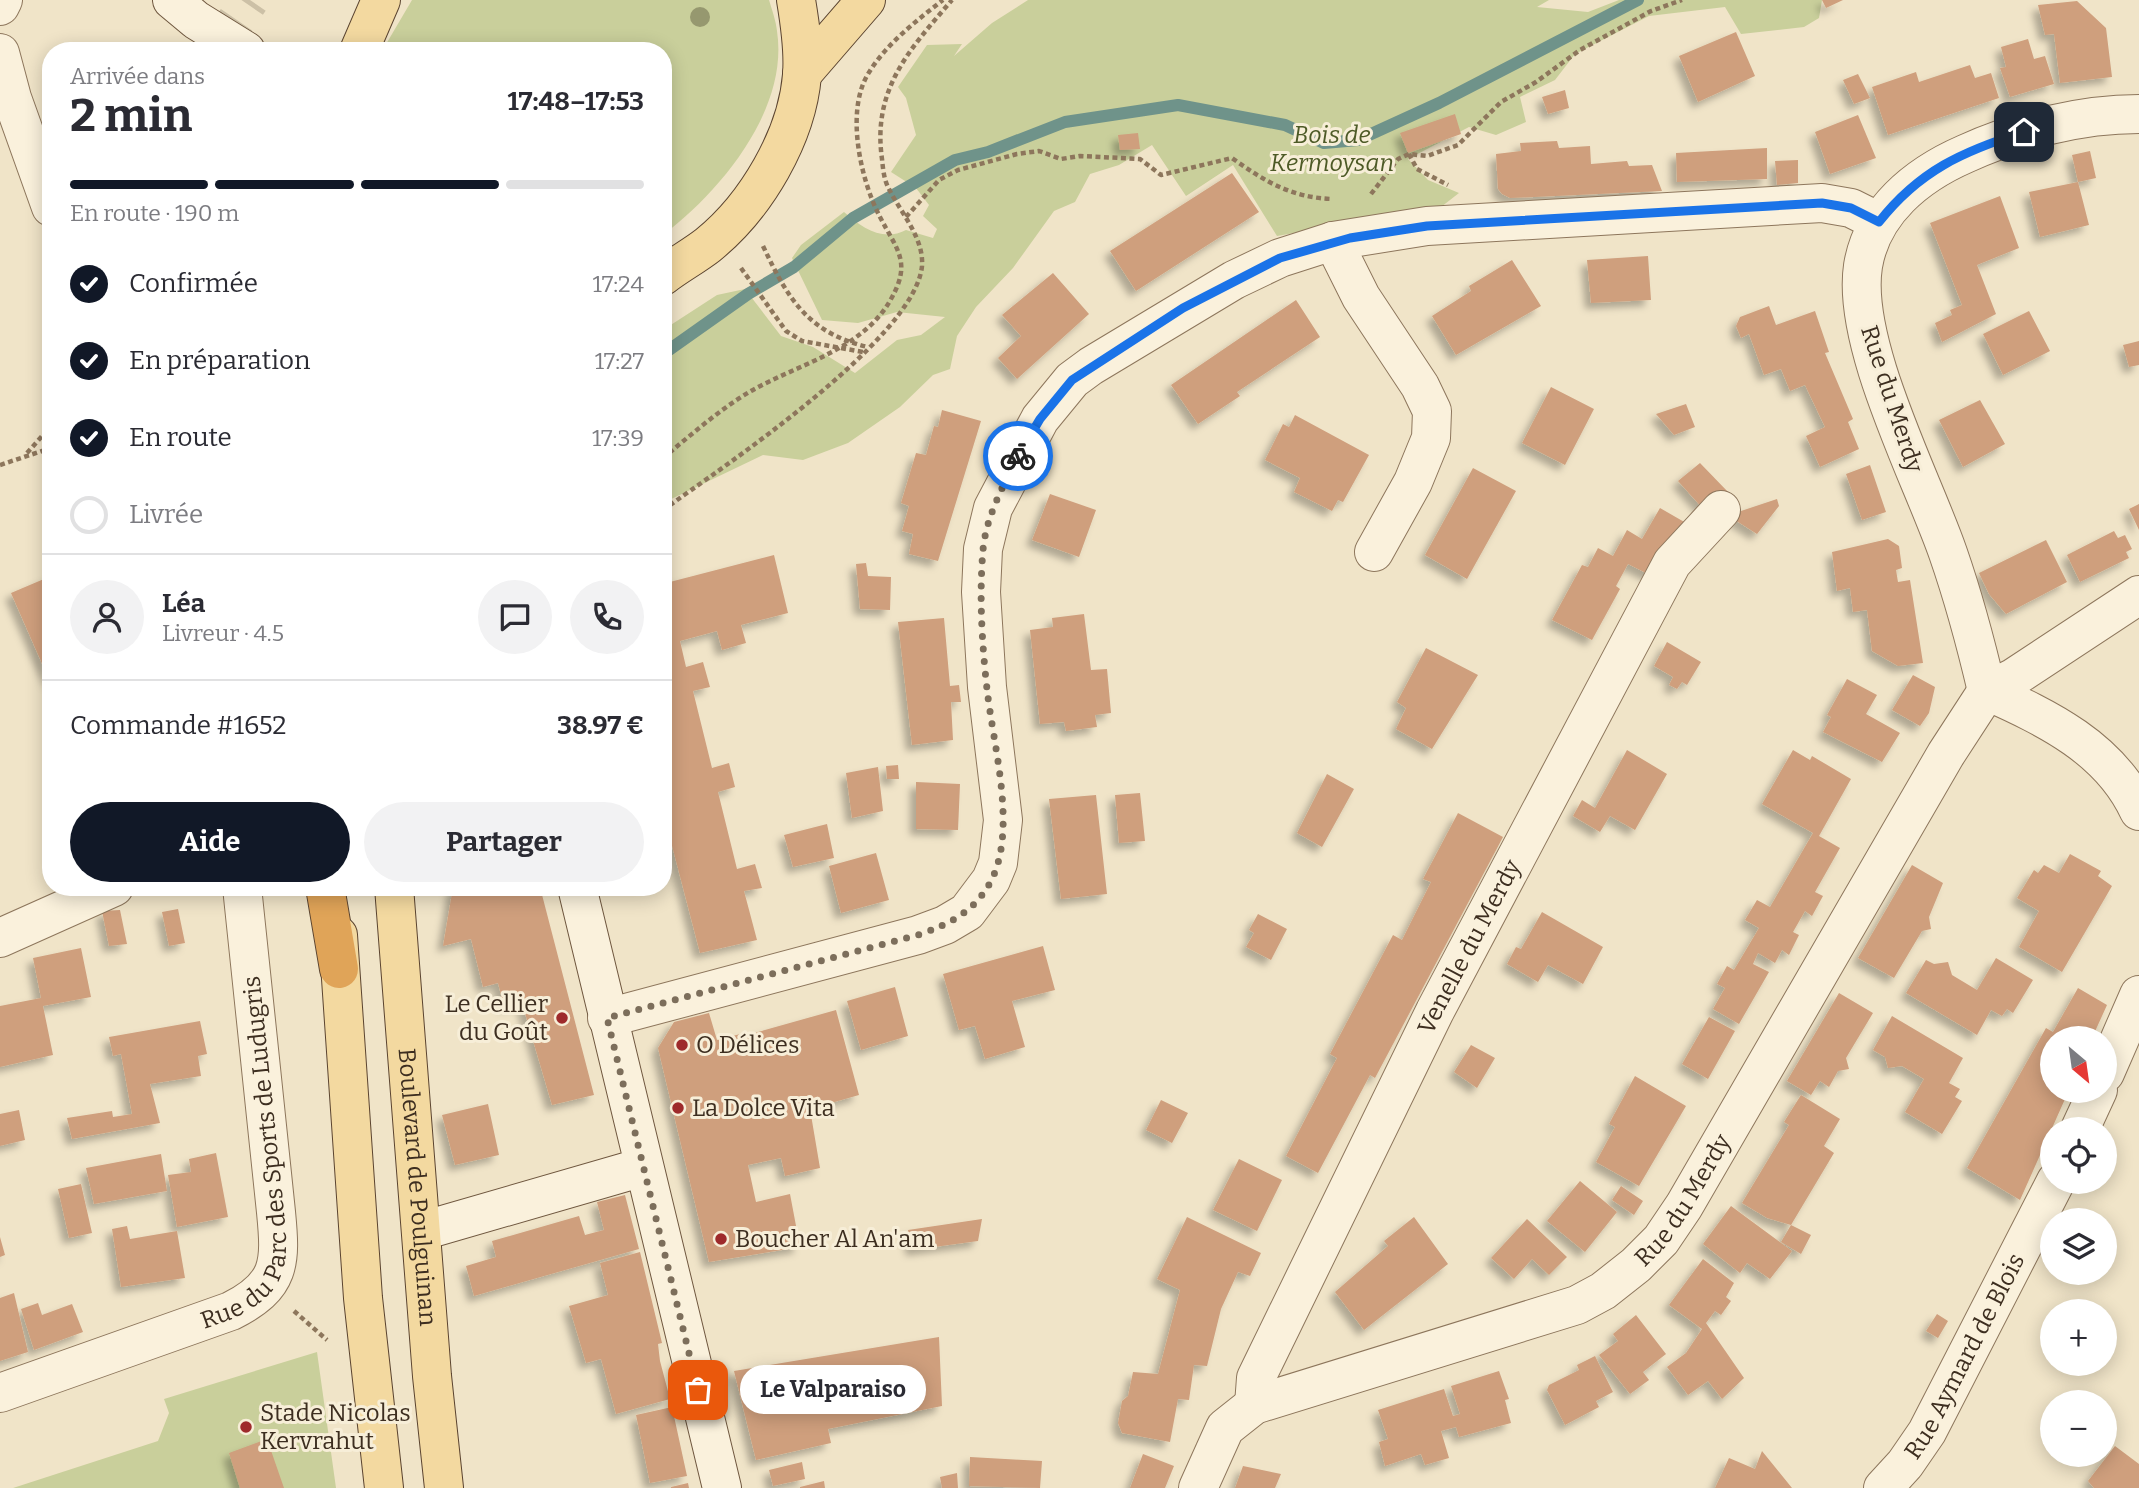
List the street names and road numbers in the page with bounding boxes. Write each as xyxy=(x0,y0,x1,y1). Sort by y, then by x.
street label: Rue du Merdy xyxy=(1855,322,1929,476)
street label: Venelle du Merdy xyxy=(1412,855,1527,1039)
street label: Rue du Parc des Sports de Ludugris xyxy=(197,975,292,1335)
street label: Boulevard de Poulguinan xyxy=(393,1047,442,1327)
street label: Rue du Merdy xyxy=(1629,1129,1737,1272)
street label: Rue Aymard de Blois xyxy=(1899,1249,2030,1464)

